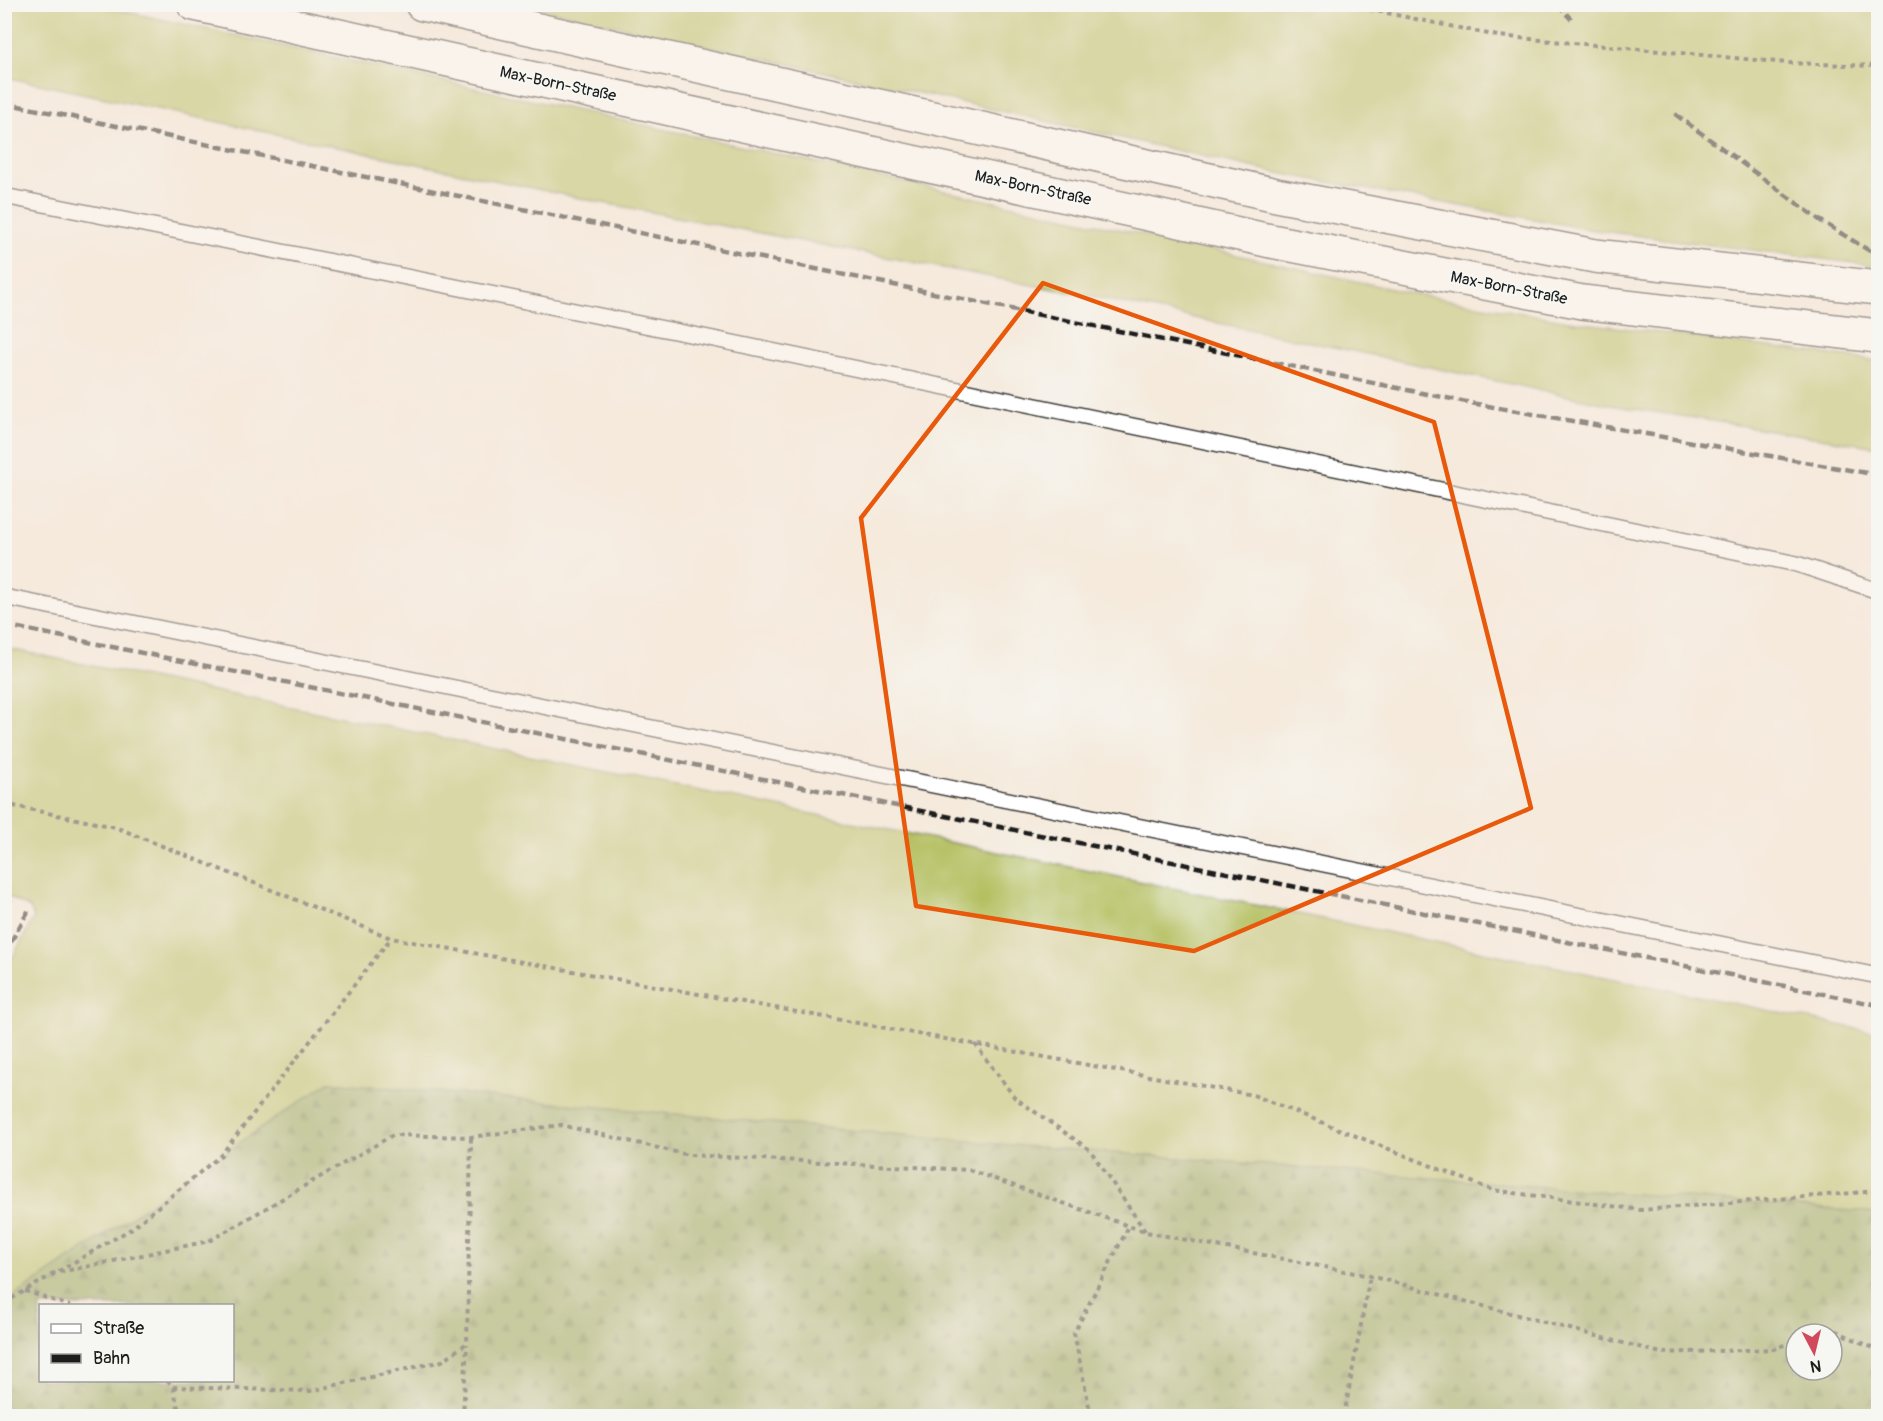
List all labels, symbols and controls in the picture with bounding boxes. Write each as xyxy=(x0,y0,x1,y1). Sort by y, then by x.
street label: Max-Born-Straße xyxy=(498,62,618,106)
street label: Max-Born-Straße xyxy=(973,166,1093,210)
street label: Max-Born-Straße xyxy=(1449,267,1569,309)
legend xyxy=(39,1304,234,1382)
text: Straße xyxy=(93,1317,144,1340)
north arrow xyxy=(1784,1322,1844,1382)
text: Bahn xyxy=(93,1347,130,1370)
text: N xyxy=(1809,1355,1822,1377)

